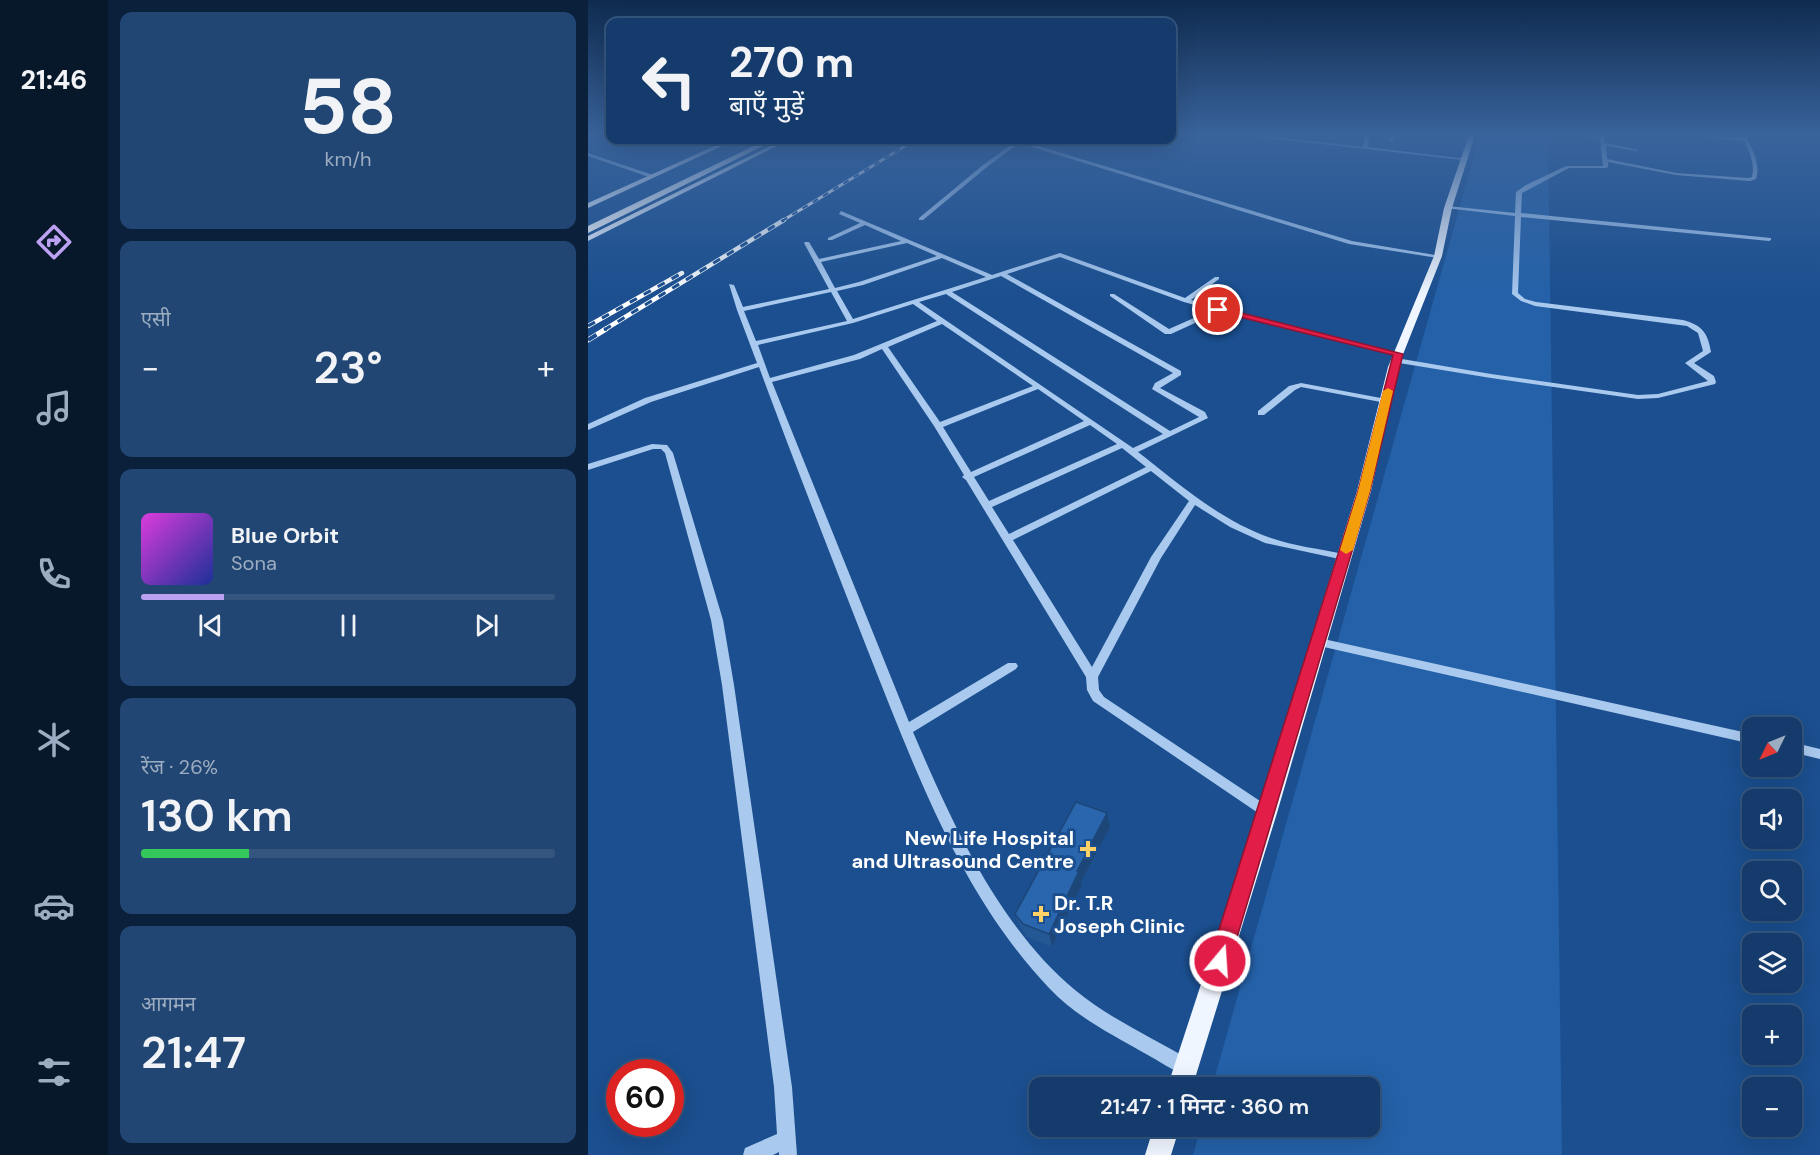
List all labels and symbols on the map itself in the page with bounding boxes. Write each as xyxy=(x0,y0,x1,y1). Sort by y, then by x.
pin xyxy=(1192,284,1243,335)
north arrow xyxy=(1742,717,1802,777)
place label: New Life Hospital and Ultrasound Centre xyxy=(851,825,1074,874)
marker: New Life Hospital and Ultrasound Centre xyxy=(1079,840,1097,858)
place label: Dr. T.R Joseph Clinic xyxy=(1054,890,1185,939)
marker: Dr. T.R Joseph Clinic xyxy=(1032,905,1050,923)
position arrow xyxy=(1188,929,1252,993)
speed limit sign: 60 xyxy=(606,1059,684,1137)

